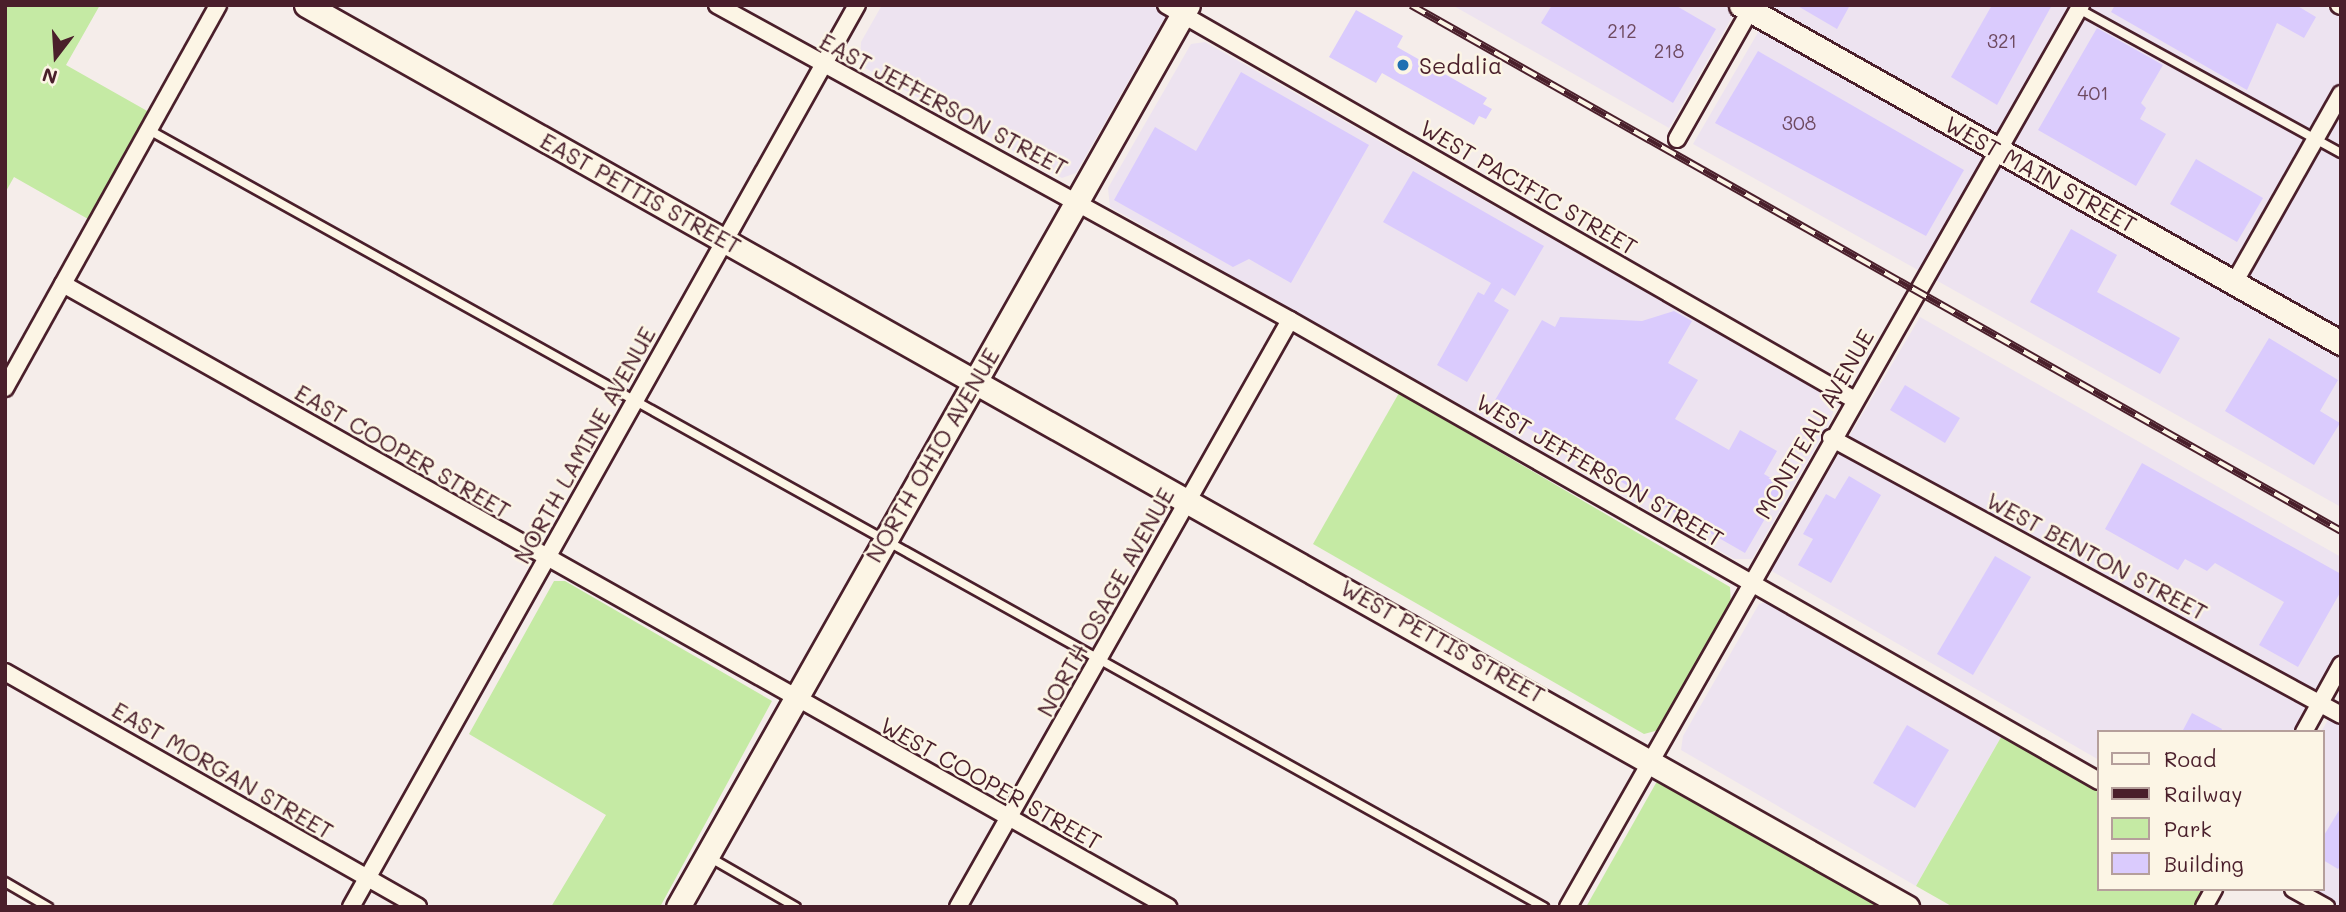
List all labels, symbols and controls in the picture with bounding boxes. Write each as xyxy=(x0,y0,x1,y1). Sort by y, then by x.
house number: 212 xyxy=(1607,20,1637,42)
north arrow xyxy=(21,21,91,91)
street label: EAST JEFFERSON STREET xyxy=(815,27,1073,181)
house number: 321 xyxy=(1987,30,2017,52)
house number: 218 xyxy=(1654,40,1684,62)
place label: Sedalia xyxy=(1419,51,1502,79)
marker: Sedalia xyxy=(1393,55,1413,75)
text: N xyxy=(39,63,60,91)
house number: 401 xyxy=(2077,82,2109,104)
street label: WEST MAIN STREET xyxy=(1940,110,2142,238)
house number: 308 xyxy=(1782,112,1816,134)
street label: WEST PACIFIC STREET xyxy=(1416,114,1642,260)
street label: EAST PETTIS STREET xyxy=(536,126,746,260)
street label: NORTH LAMINE AVENUE xyxy=(507,322,661,568)
street label: MONITEAU AVENUE xyxy=(1749,324,1879,524)
street label: NORTH OHIO AVENUE xyxy=(859,343,1005,567)
street label: EAST COOPER STREET xyxy=(290,378,516,524)
street label: WEST JEFFERSON STREET xyxy=(1471,388,1729,552)
street label: NORTH OSAGE AVENUE xyxy=(1031,483,1179,721)
street label: WEST BENTON STREET xyxy=(1982,486,2212,626)
street label: WEST PETTIS STREET xyxy=(1336,573,1550,709)
street label: EAST MORGAN STREET xyxy=(108,695,338,845)
street label: WEST COOPER STREET xyxy=(876,711,1106,855)
legend xyxy=(2098,730,2325,891)
text: Road xyxy=(2164,745,2216,772)
text: Railway xyxy=(2164,780,2243,807)
text: Park xyxy=(2164,815,2212,842)
text: Building xyxy=(2164,850,2244,877)

